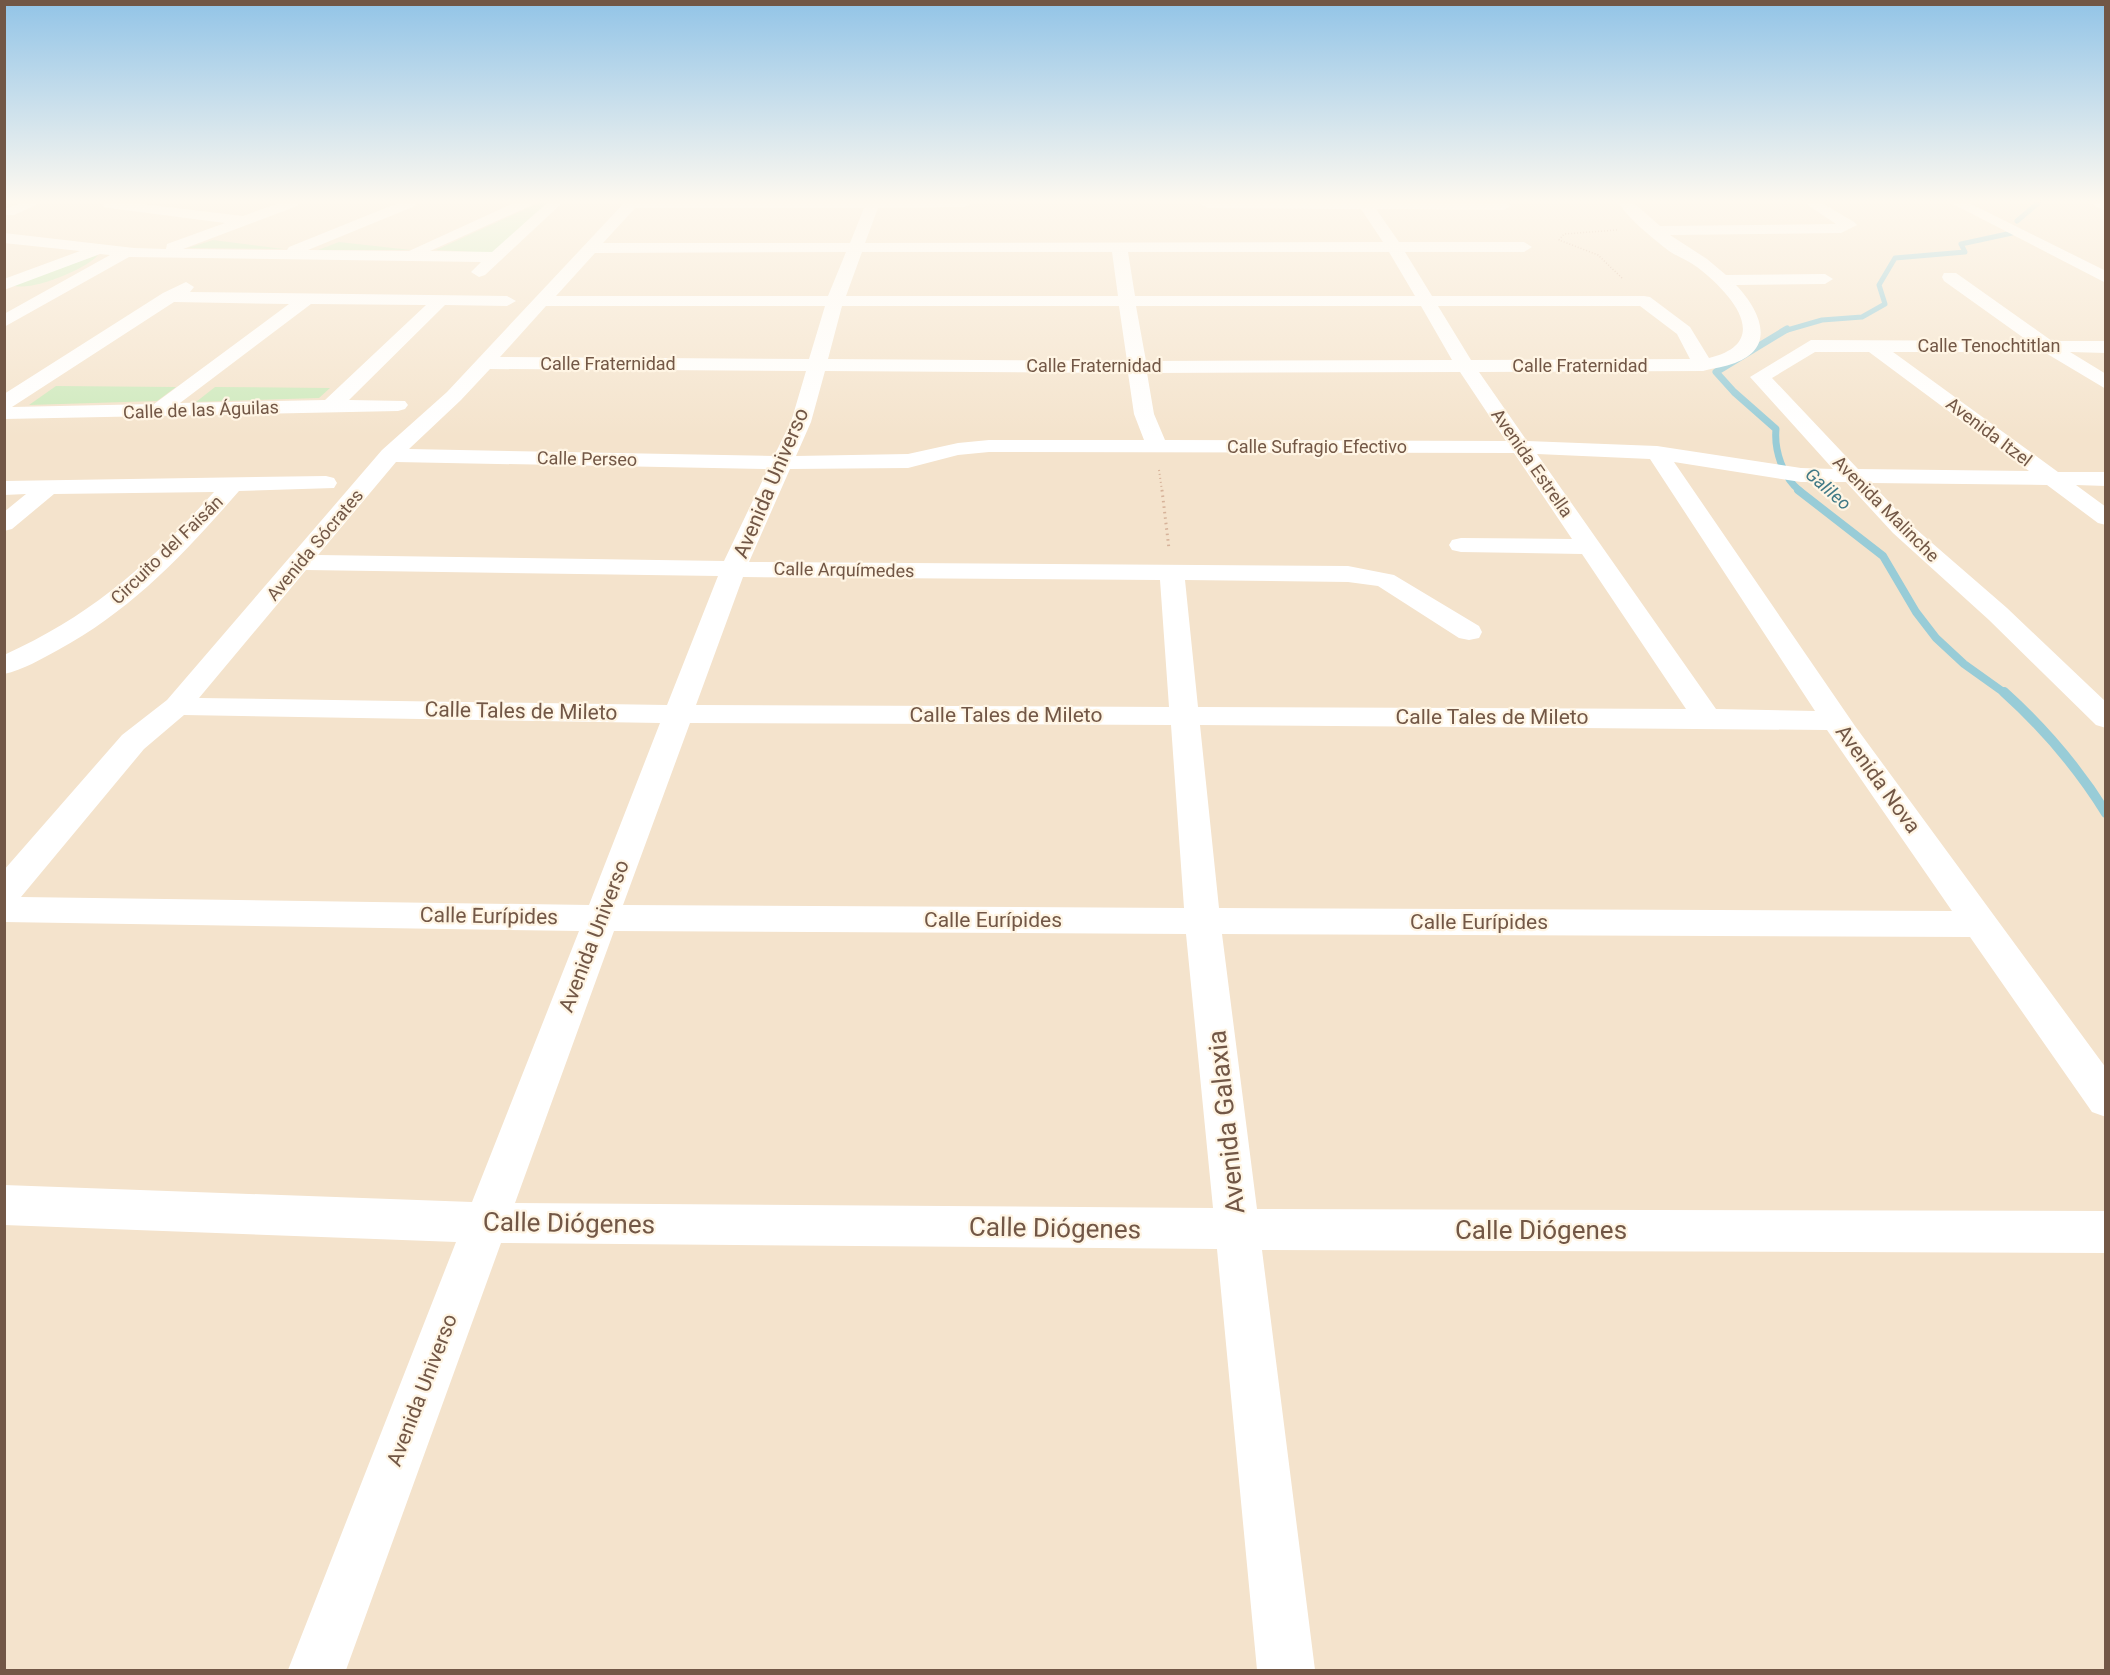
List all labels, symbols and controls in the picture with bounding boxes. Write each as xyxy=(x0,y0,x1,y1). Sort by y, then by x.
street label: Calle Tenochtitlan xyxy=(1917,335,2061,356)
street label: Calle Fraternidad xyxy=(540,353,676,374)
street label: Calle Fraternidad xyxy=(1026,355,1162,376)
street label: Calle Fraternidad xyxy=(1512,355,1648,376)
street label: Avenida Itzel xyxy=(1942,393,2036,471)
street label: Calle de las Águilas xyxy=(123,396,279,423)
street label: Avenida Universo xyxy=(729,404,814,562)
street label: Avenida Estrella xyxy=(1487,404,1578,521)
street label: Calle Sufragio Efectivo xyxy=(1227,436,1407,457)
street label: Calle Perseo xyxy=(537,447,637,470)
street label: Avenida Malinche xyxy=(1829,451,1944,566)
water label: Galileo xyxy=(1801,463,1855,514)
street label: Avenida Sócrates xyxy=(262,485,367,605)
street label: Circuito del Faisán xyxy=(106,491,227,608)
street label: Calle Arquímedes xyxy=(773,558,915,581)
street label: Calle Tales de Mileto xyxy=(424,697,618,725)
street label: Calle Tales de Mileto xyxy=(910,703,1102,727)
street label: Calle Tales de Mileto xyxy=(1396,705,1588,729)
street label: Avenida Nova xyxy=(1831,720,1925,838)
street label: Avenida Universo xyxy=(554,857,634,1015)
street label: Calle Eurípides xyxy=(420,903,558,929)
street label: Calle Eurípides xyxy=(924,908,1062,932)
street label: Calle Eurípides xyxy=(1410,910,1548,934)
street label: Avenida Galaxia xyxy=(1201,1029,1251,1215)
street label: Calle Diógenes xyxy=(483,1207,655,1239)
street label: Calle Diógenes xyxy=(969,1212,1141,1244)
street label: Calle Diógenes xyxy=(1455,1215,1627,1245)
street label: Avenida Universo xyxy=(382,1311,462,1469)

